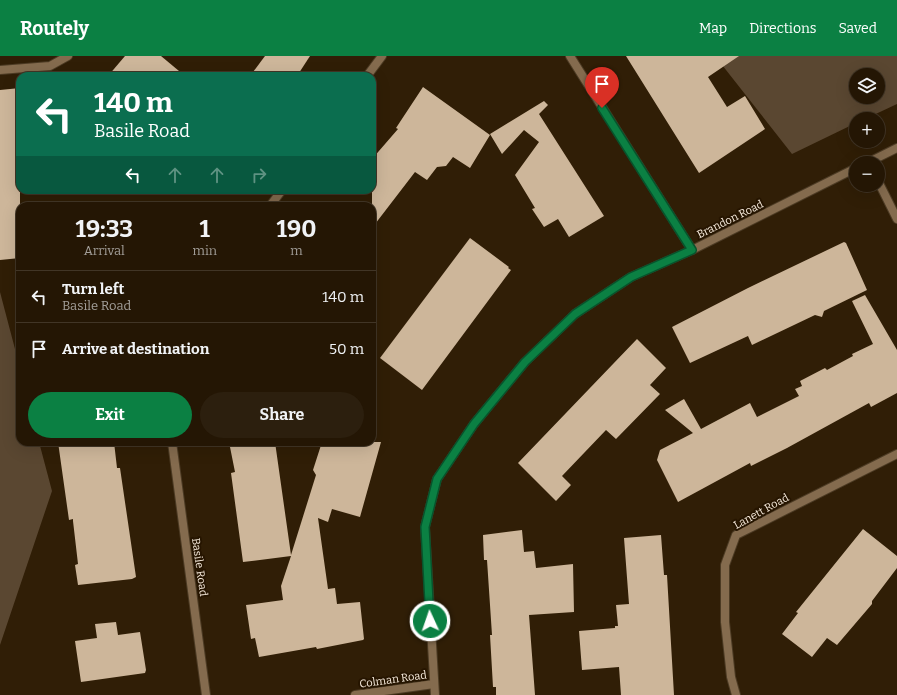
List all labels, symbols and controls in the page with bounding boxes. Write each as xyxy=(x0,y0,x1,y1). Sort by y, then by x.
text: Routely xyxy=(20,17,89,40)
text: Map xyxy=(699,20,727,37)
text: Directions xyxy=(749,20,817,37)
text: Saved xyxy=(839,20,877,37)
pin xyxy=(585,67,619,108)
map controls xyxy=(849,68,885,192)
button: layers xyxy=(849,68,885,104)
icon: arrive xyxy=(591,73,613,95)
text: 140 m xyxy=(94,86,173,119)
icon: left xyxy=(28,88,80,140)
button: + xyxy=(849,112,885,148)
text: Basile Road xyxy=(94,120,190,142)
button: − xyxy=(849,156,885,192)
icon: left xyxy=(122,164,144,186)
icon: ahead xyxy=(164,164,186,186)
icon: ahead xyxy=(206,164,228,186)
icon: right xyxy=(248,164,270,186)
street label: Brandon Road xyxy=(695,198,766,241)
text: 19:33 xyxy=(76,215,133,243)
text: 1 xyxy=(200,215,210,243)
text: 190 xyxy=(277,215,316,243)
text: Arrival xyxy=(84,243,125,258)
text: min xyxy=(193,243,217,258)
text: m xyxy=(290,243,303,258)
text: Turn left xyxy=(62,280,124,298)
icon: left xyxy=(28,286,50,308)
text: 140 m xyxy=(322,288,364,306)
text: Basile Road xyxy=(62,298,131,313)
icon: arrive xyxy=(28,338,50,360)
text: Arrive at destination xyxy=(62,340,209,358)
text: 50 m xyxy=(329,340,364,358)
button: Exit xyxy=(28,392,192,438)
button: Share xyxy=(200,392,364,438)
street label: Lanett Road xyxy=(731,491,791,532)
street label: Basile Road xyxy=(189,537,210,597)
position arrow xyxy=(409,600,451,642)
street label: Colman Road xyxy=(359,668,428,691)

